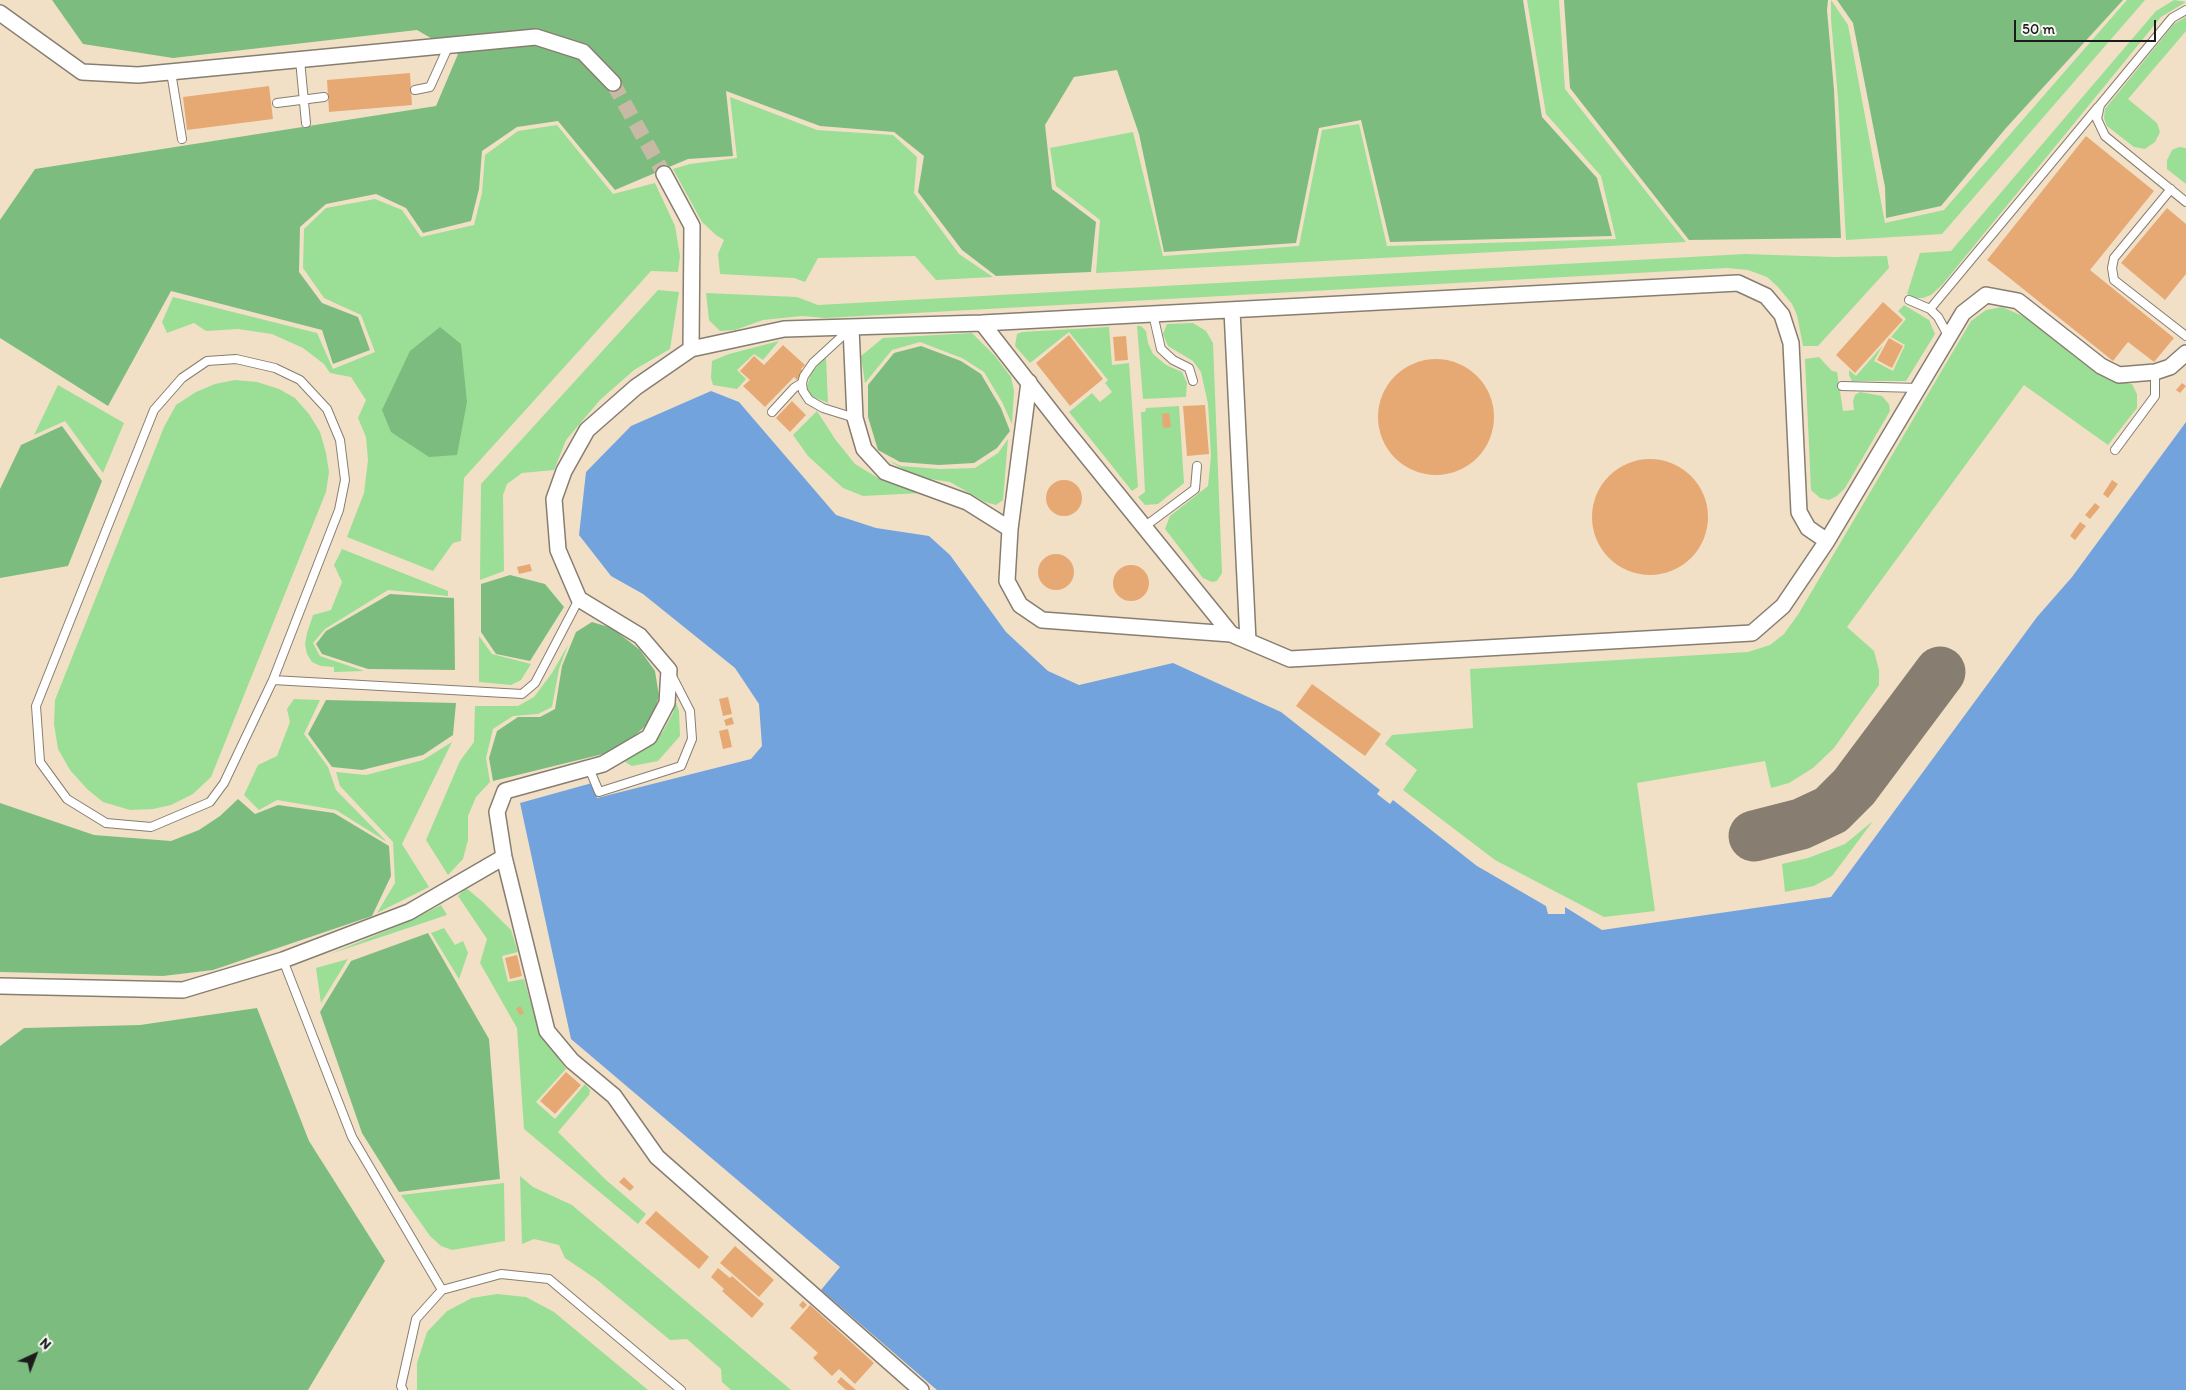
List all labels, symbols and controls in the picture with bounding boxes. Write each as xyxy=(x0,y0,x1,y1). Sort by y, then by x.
scale bar xyxy=(2016,10,2158,42)
text: 50 m xyxy=(2022,20,2055,38)
north arrow xyxy=(10,1330,60,1380)
text: N xyxy=(36,1334,55,1353)

